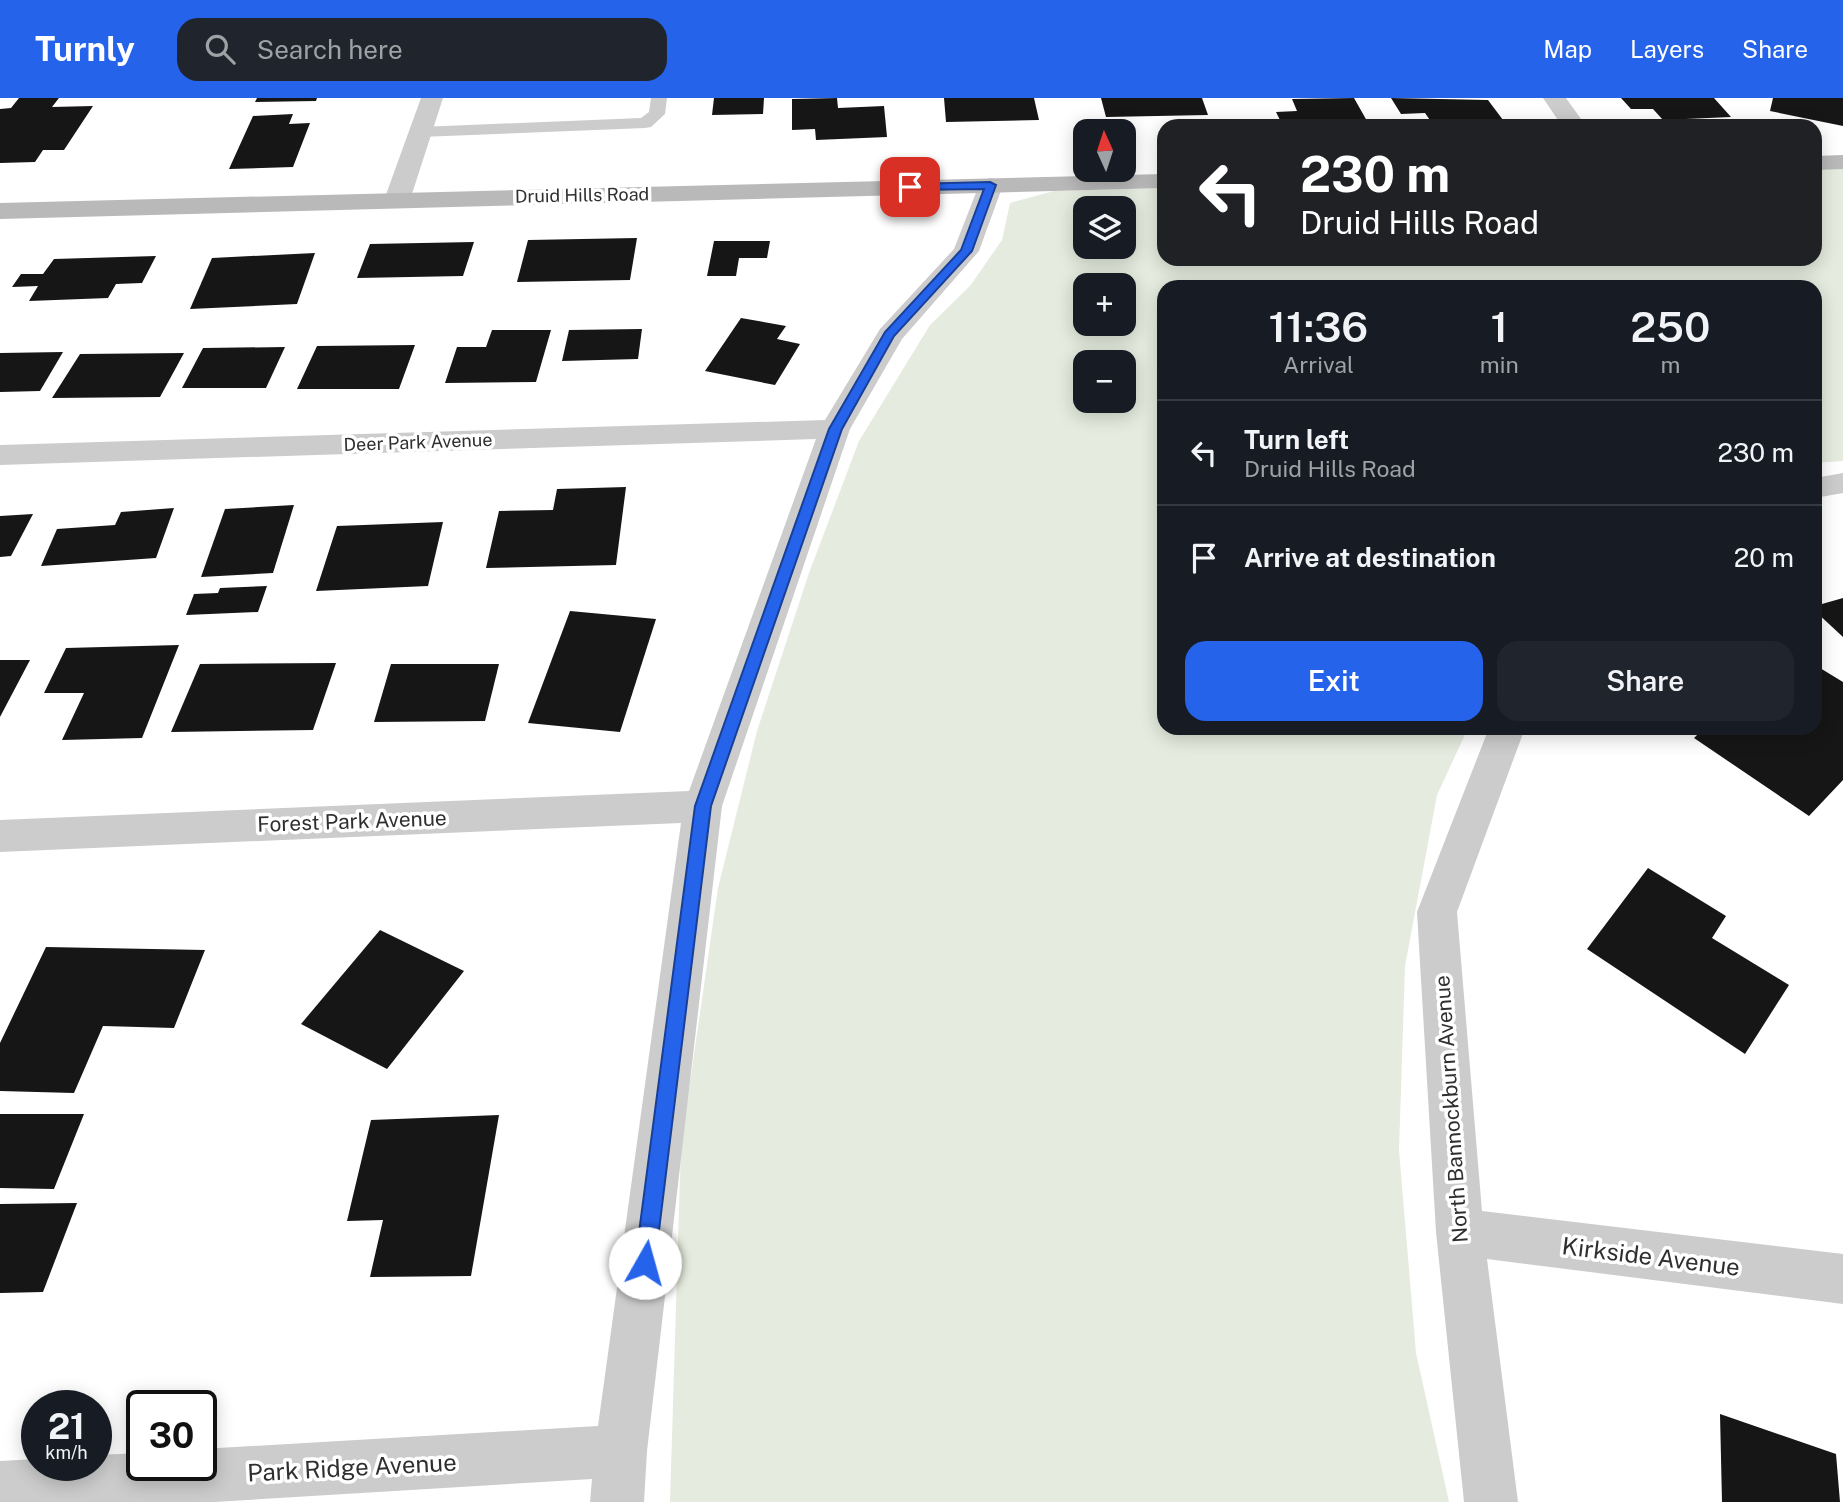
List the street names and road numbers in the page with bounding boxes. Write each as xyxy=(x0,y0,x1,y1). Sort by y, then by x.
street label: Druid Hills Road xyxy=(515,183,649,207)
street label: Deer Park Avenue xyxy=(343,429,493,455)
street label: Forest Park Avenue xyxy=(257,805,447,837)
street label: North Bannockburn Avenue xyxy=(1429,974,1473,1244)
street label: Kirkside Avenue xyxy=(1560,1231,1742,1281)
street label: Park Ridge Avenue xyxy=(247,1448,457,1486)

